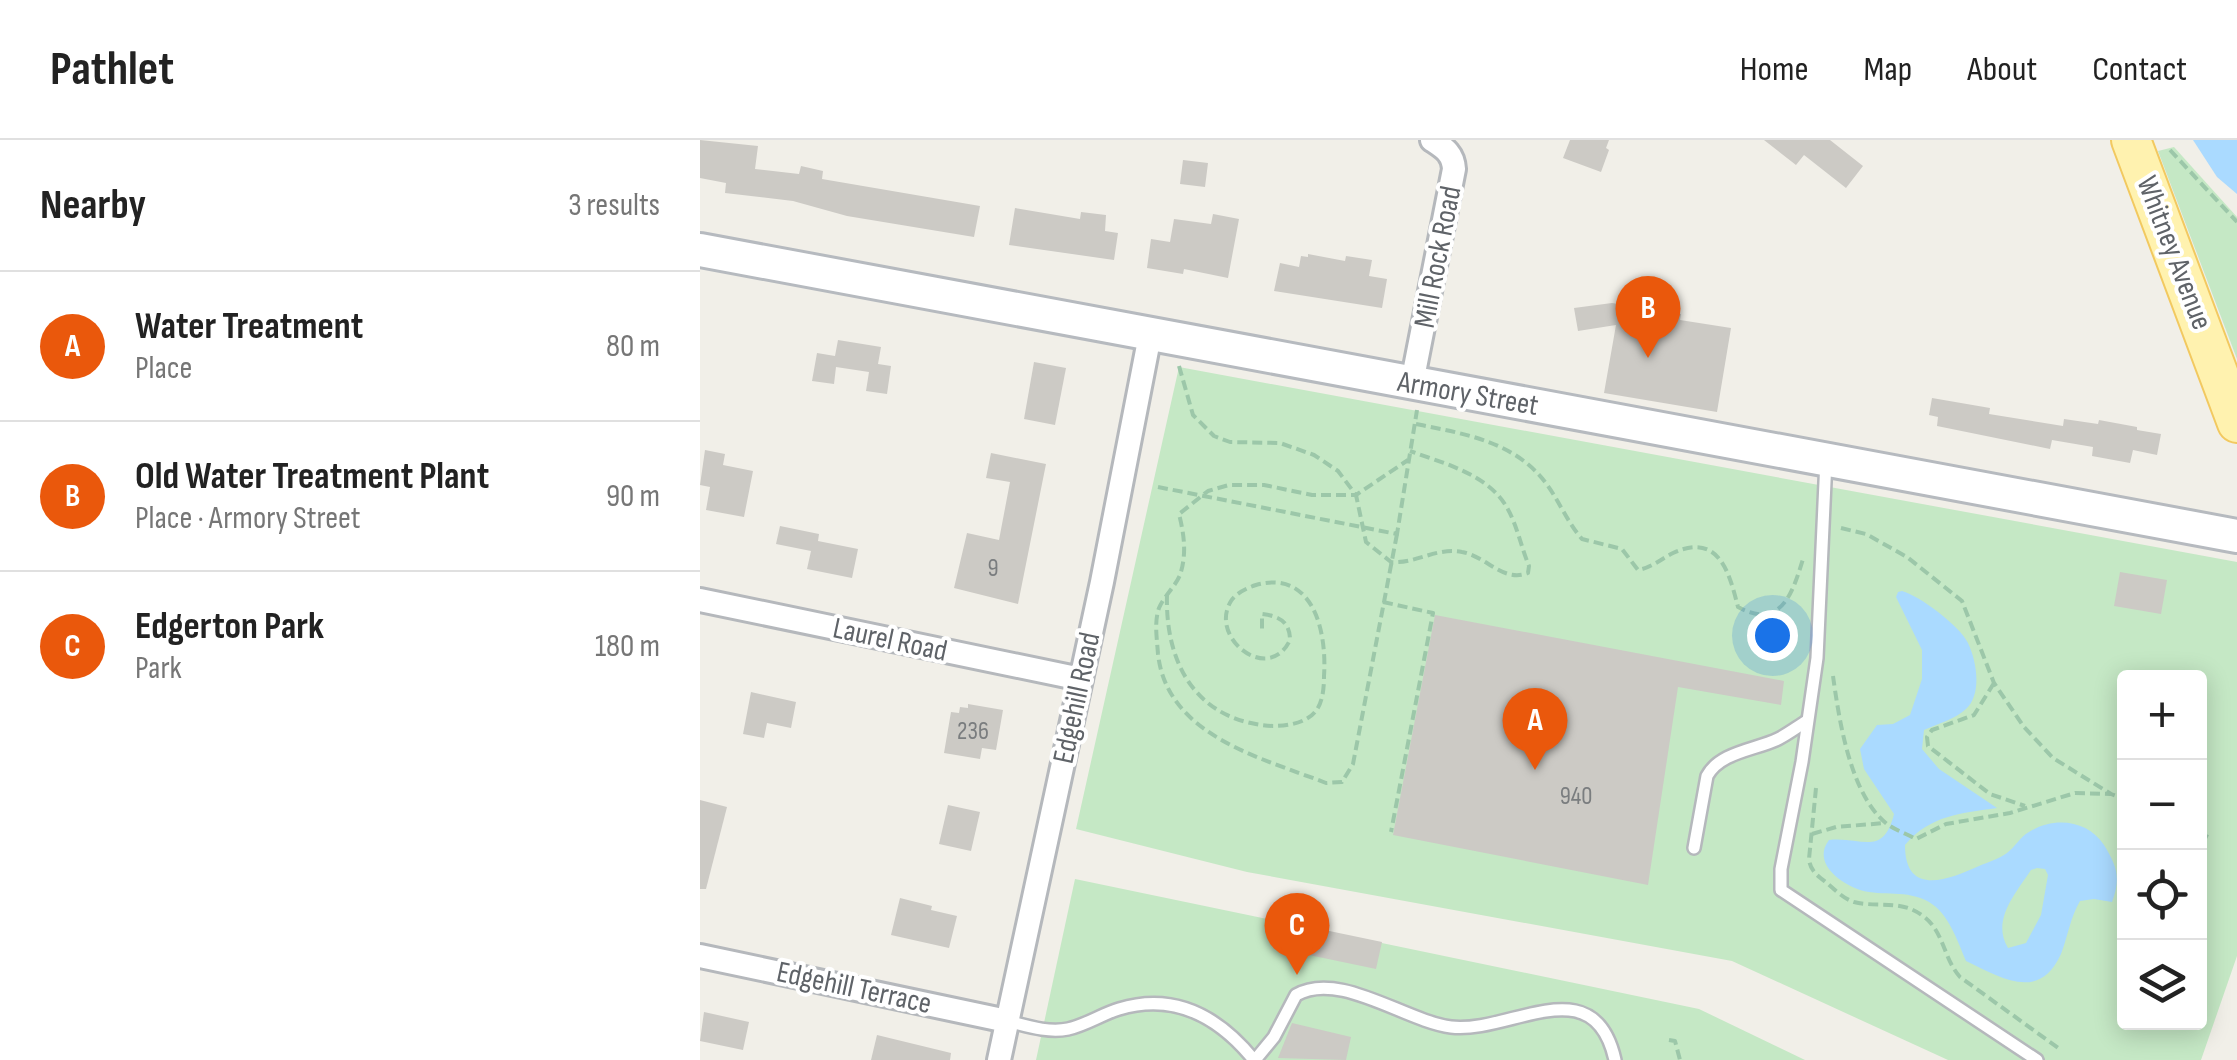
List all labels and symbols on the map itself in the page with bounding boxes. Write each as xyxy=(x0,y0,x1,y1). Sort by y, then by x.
street label: Whitney Avenue xyxy=(2128,171,2220,335)
street label: Mill Rock Road xyxy=(1407,183,1469,331)
pin: B xyxy=(1616,276,1680,358)
street label: Armory Street xyxy=(1394,364,1541,424)
house number: 9 xyxy=(987,553,999,584)
street label: Laurel Road xyxy=(830,610,950,670)
your location xyxy=(1747,610,1798,661)
street label: Edgehill Road xyxy=(1046,629,1108,767)
pin: A xyxy=(1502,688,1568,770)
house number: 236 xyxy=(957,716,989,747)
house number: 940 xyxy=(1560,781,1592,812)
pin: C xyxy=(1264,892,1330,975)
street label: Edgehill Terrace xyxy=(773,954,935,1022)

